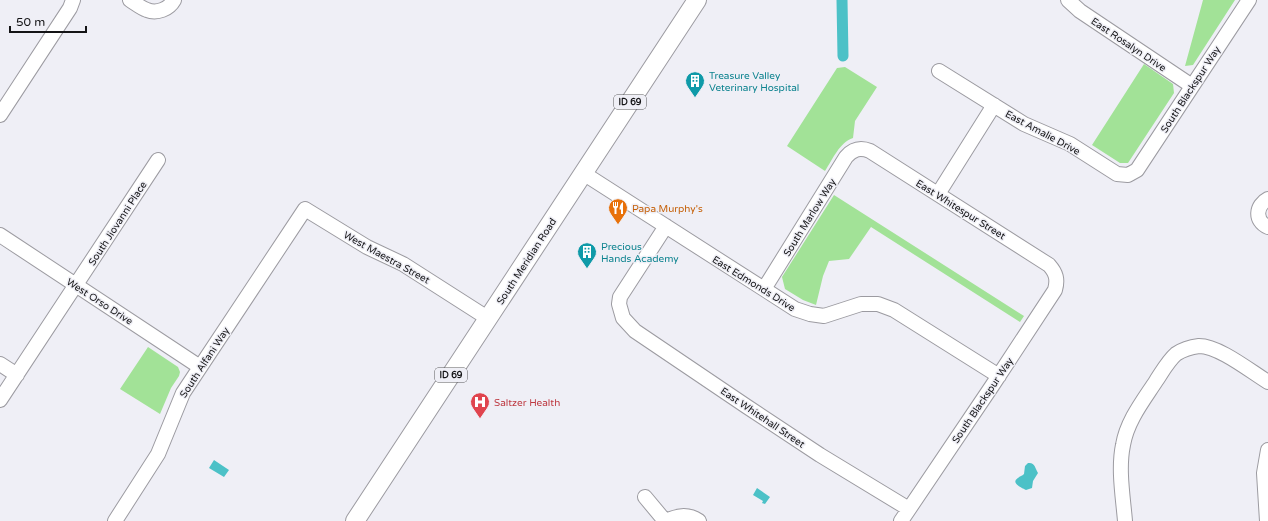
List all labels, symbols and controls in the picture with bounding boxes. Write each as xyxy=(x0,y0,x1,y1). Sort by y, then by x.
scale bar xyxy=(10,8,86,34)
text: 50 m xyxy=(16,15,45,29)
street label: East Rosalyn Drive xyxy=(1089,15,1169,75)
street label: South Blackspur Way xyxy=(1158,43,1224,135)
building icon: Treasure Valley Veterinary Hospital xyxy=(684,70,706,98)
place label: Treasure Valley Veterinary Hospital xyxy=(709,70,799,94)
road number: ID 69 xyxy=(614,95,646,109)
street label: East Amalie Drive xyxy=(1003,108,1082,158)
street label: South Marlow Way xyxy=(781,176,839,259)
street label: East Whitespur Street xyxy=(913,177,1008,242)
street label: South Jiovanni Place xyxy=(86,179,150,268)
restaurant icon: Papa Murphy's xyxy=(607,197,629,225)
place label: Papa Murphy's xyxy=(632,203,703,215)
street label: South Meridian Road xyxy=(494,216,559,307)
street label: West Maestra Street xyxy=(341,229,432,287)
building icon: Precious Hands Academy xyxy=(576,241,598,269)
place label: Precious Hands Academy xyxy=(601,241,679,265)
street label: East Edmonds Drive xyxy=(710,253,797,314)
street label: West Orso Drive xyxy=(64,276,135,328)
street label: South Alfani Way xyxy=(178,324,232,400)
street label: South Blackspur Way xyxy=(950,355,1016,446)
road number: ID 69 xyxy=(435,368,467,382)
street label: East Whitehall Street xyxy=(718,385,807,451)
hospital icon: Saltzer Health xyxy=(469,391,491,419)
place label: Saltzer Health xyxy=(494,397,560,409)

